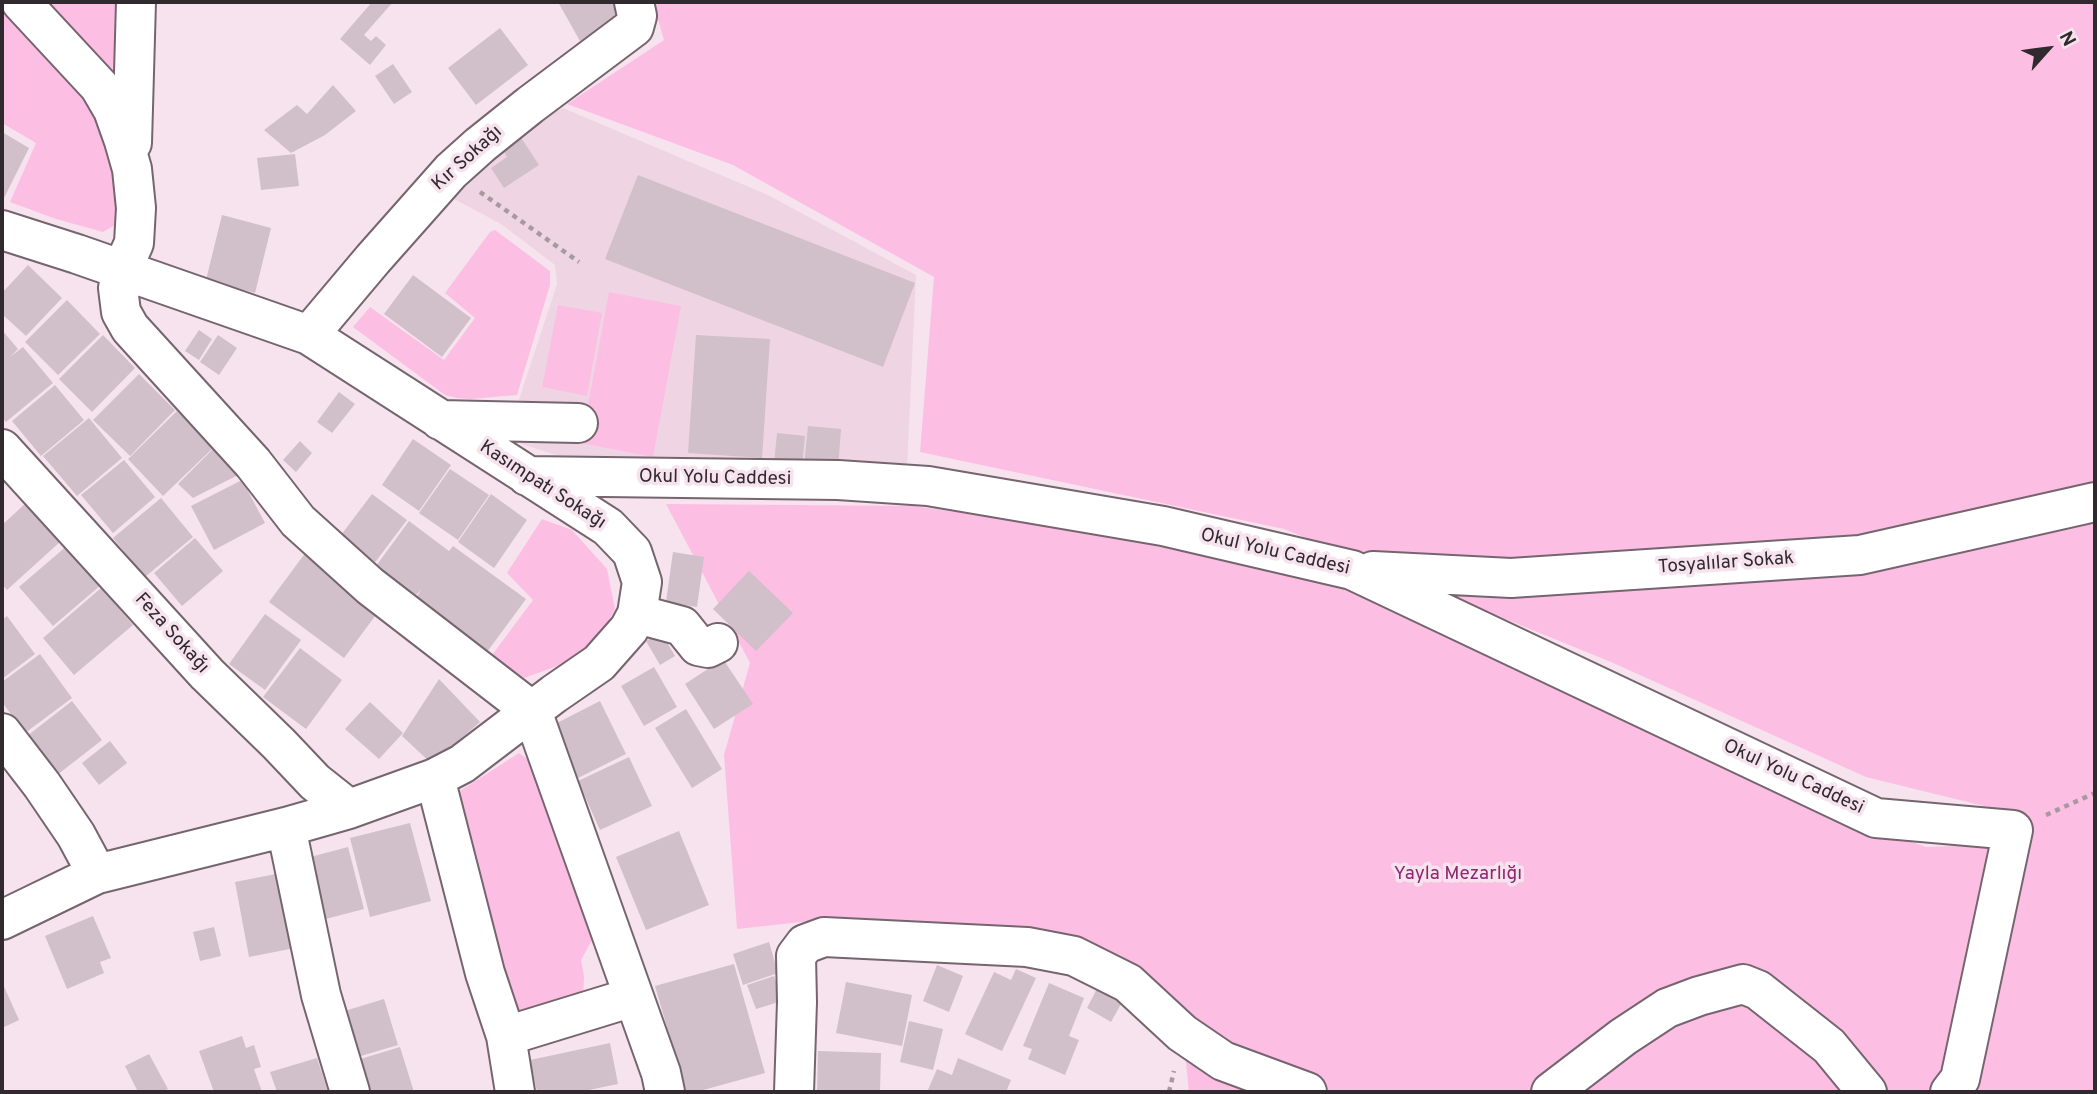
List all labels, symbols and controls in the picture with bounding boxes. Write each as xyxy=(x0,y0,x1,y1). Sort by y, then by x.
north arrow xyxy=(2013,14,2083,84)
text: N xyxy=(2053,27,2080,51)
street label: Kır Sokağı xyxy=(428,122,508,196)
street label: Kasımpatı Sokağı xyxy=(475,437,609,535)
street label: Okul Yolu Caddesi xyxy=(638,466,792,492)
street label: Okul Yolu Caddesi xyxy=(1198,525,1352,581)
street label: Tosyalılar Sokak xyxy=(1657,548,1795,580)
street label: Feza Sokağı xyxy=(129,589,213,679)
street label: Okul Yolu Caddesi xyxy=(1719,735,1867,821)
park label: Yayla Mezarlığı xyxy=(1394,864,1522,886)

